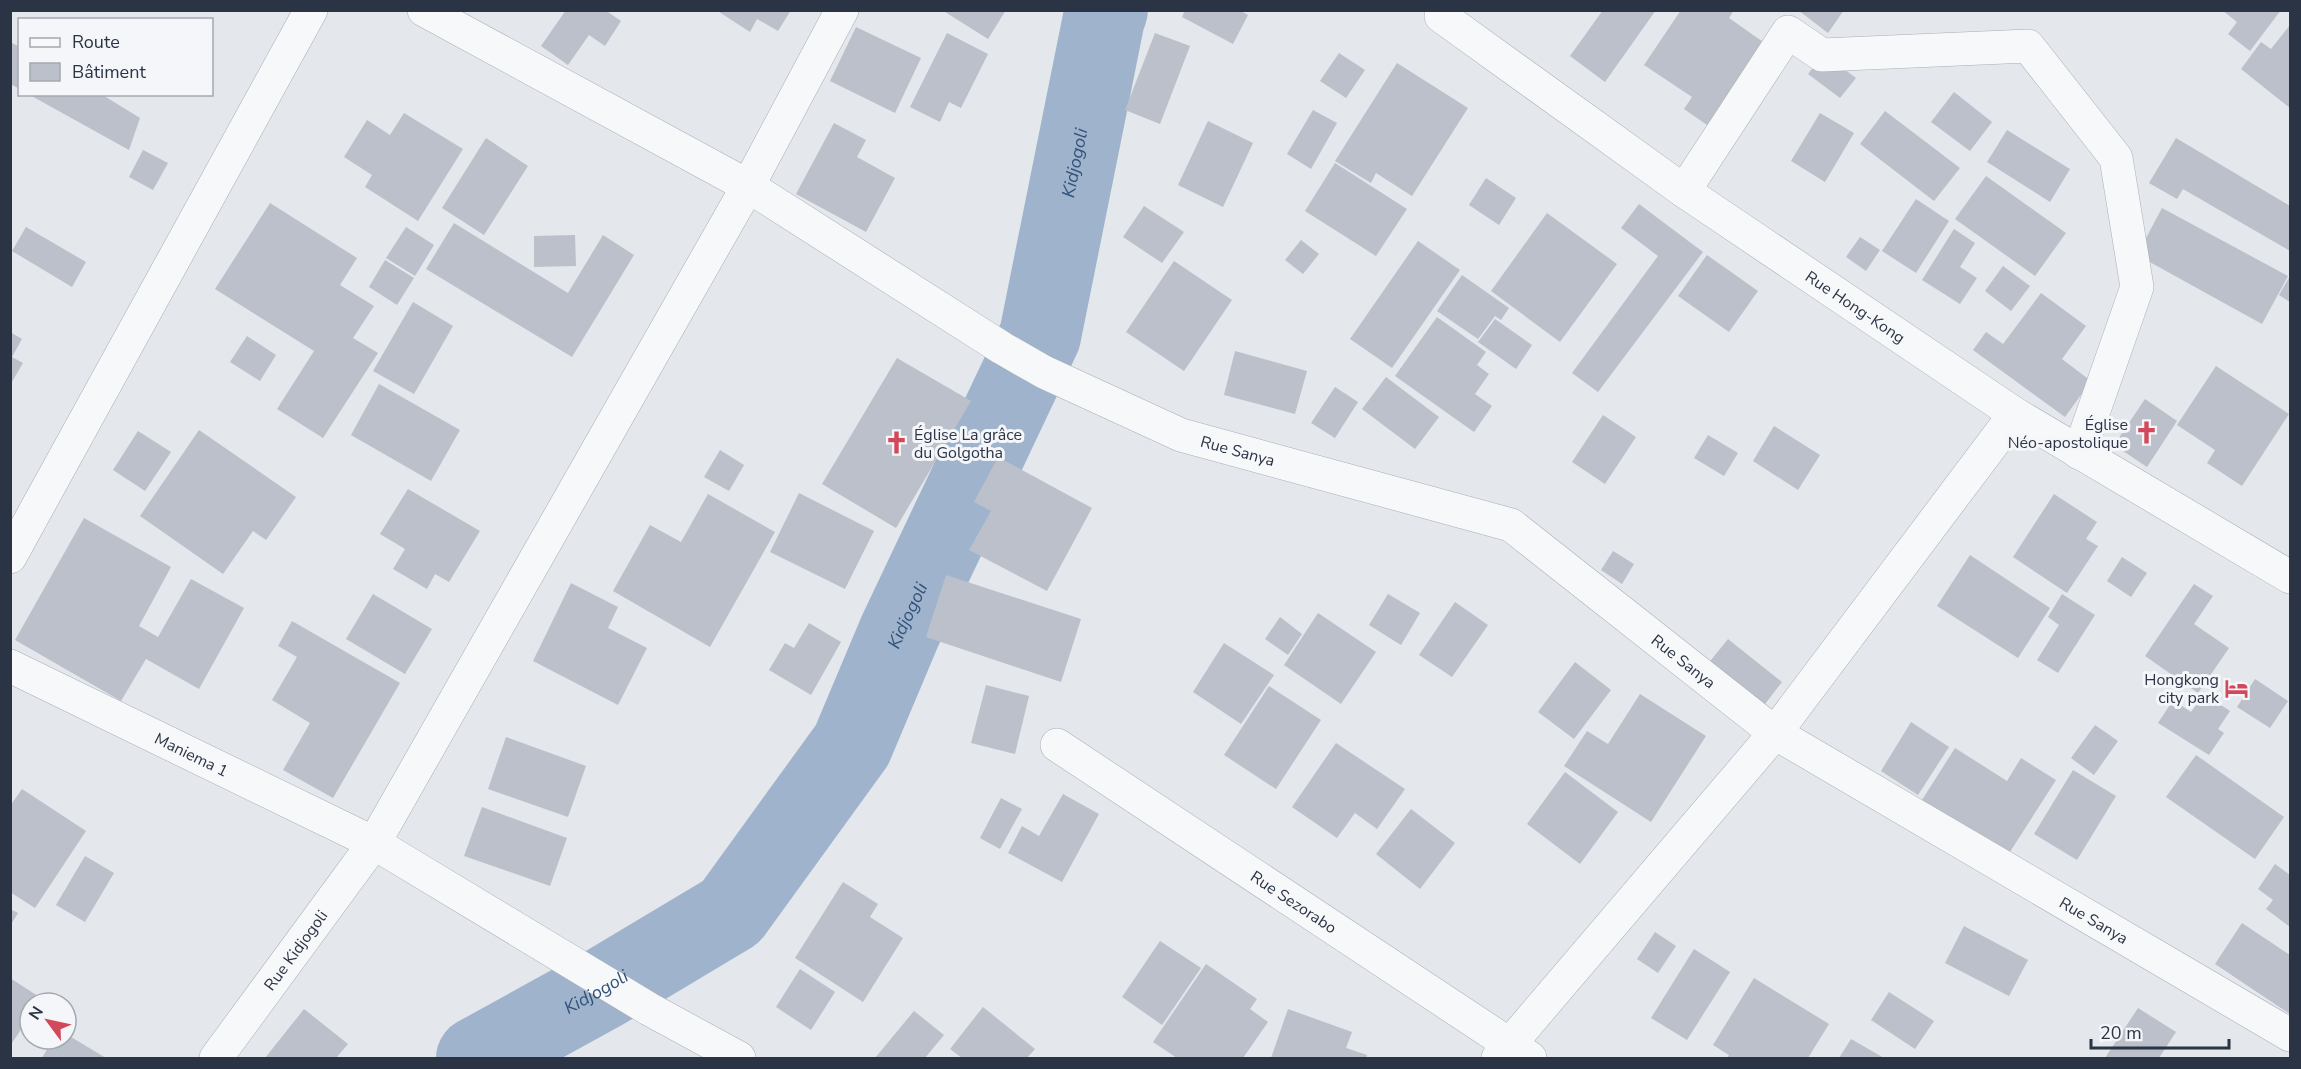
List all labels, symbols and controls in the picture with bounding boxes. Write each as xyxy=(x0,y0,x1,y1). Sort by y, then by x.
legend xyxy=(18,18,213,96)
text: Route xyxy=(72,30,120,54)
text: Bâtiment xyxy=(72,60,146,84)
water label: Kidjogoli xyxy=(1056,125,1094,200)
street label: Rue Hong-Kong xyxy=(1801,266,1909,349)
place label: Église Néo-apostolique xyxy=(2008,414,2128,454)
church icon: Église Néo-apostolique xyxy=(2133,420,2159,446)
place label: Église La grâce du Golgotha xyxy=(914,424,1022,464)
church icon: Église La grâce du Golgotha xyxy=(883,430,909,456)
street label: Rue Sanya xyxy=(1198,431,1277,472)
water label: Kidjogoli xyxy=(882,578,934,652)
street label: Rue Sanya xyxy=(1646,630,1720,694)
place label: Hongkong city park xyxy=(2144,669,2220,709)
hotel icon: Hongkong city park xyxy=(2224,675,2250,701)
street label: Maniema 1 xyxy=(151,728,232,782)
street label: Rue Sezorabo xyxy=(1246,866,1341,939)
street label: Rue Sanya xyxy=(2055,892,2132,950)
street label: Rue Kidjogoli xyxy=(259,906,333,995)
water label: Kidjogoli xyxy=(560,964,633,1020)
north arrow xyxy=(18,991,78,1051)
text: N xyxy=(24,1002,49,1024)
scale bar xyxy=(2091,1012,2229,1050)
text: 20 m xyxy=(2100,1021,2142,1045)

